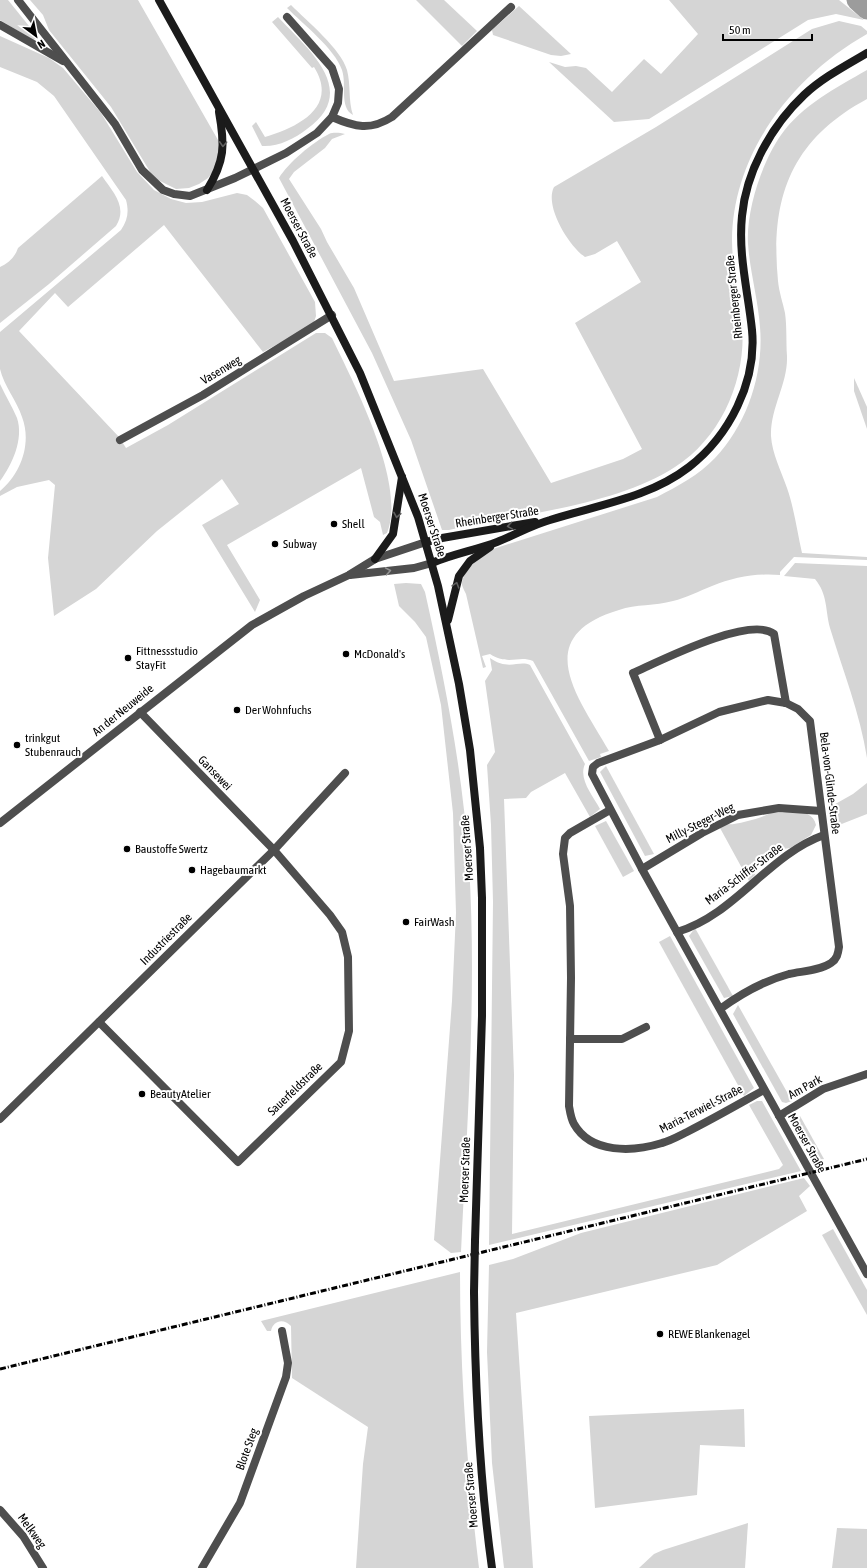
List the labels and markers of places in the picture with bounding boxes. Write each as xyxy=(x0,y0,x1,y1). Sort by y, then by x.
place label: Shell xyxy=(342,517,365,531)
marker: Shell xyxy=(329,519,339,529)
place label: Subway xyxy=(283,537,317,551)
marker: Subway xyxy=(270,539,280,549)
place label: Fittnessstudio StayFit xyxy=(136,644,198,672)
place label: McDonald's xyxy=(354,647,405,661)
marker: McDonald's xyxy=(341,649,351,659)
marker: Fittnessstudio StayFit xyxy=(123,653,133,663)
place label: Der Wohnfuchs xyxy=(245,703,312,717)
marker: Der Wohnfuchs xyxy=(232,705,242,715)
place label: trinkgut Stubenrauch xyxy=(25,731,81,759)
marker: trinkgut Stubenrauch xyxy=(12,740,22,750)
place label: Baustoffe Swertz xyxy=(135,842,208,856)
marker: Baustoffe Swertz xyxy=(122,844,132,854)
place label: Hagebaumarkt xyxy=(200,863,267,877)
marker: Hagebaumarkt xyxy=(187,865,197,875)
place label: FairWash xyxy=(414,915,454,929)
marker: FairWash xyxy=(401,917,411,927)
place label: BeautyAtelier xyxy=(150,1087,211,1101)
marker: BeautyAtelier xyxy=(137,1089,147,1099)
place label: REWE Blankenagel xyxy=(668,1327,751,1341)
marker: REWE Blankenagel xyxy=(655,1329,665,1339)

